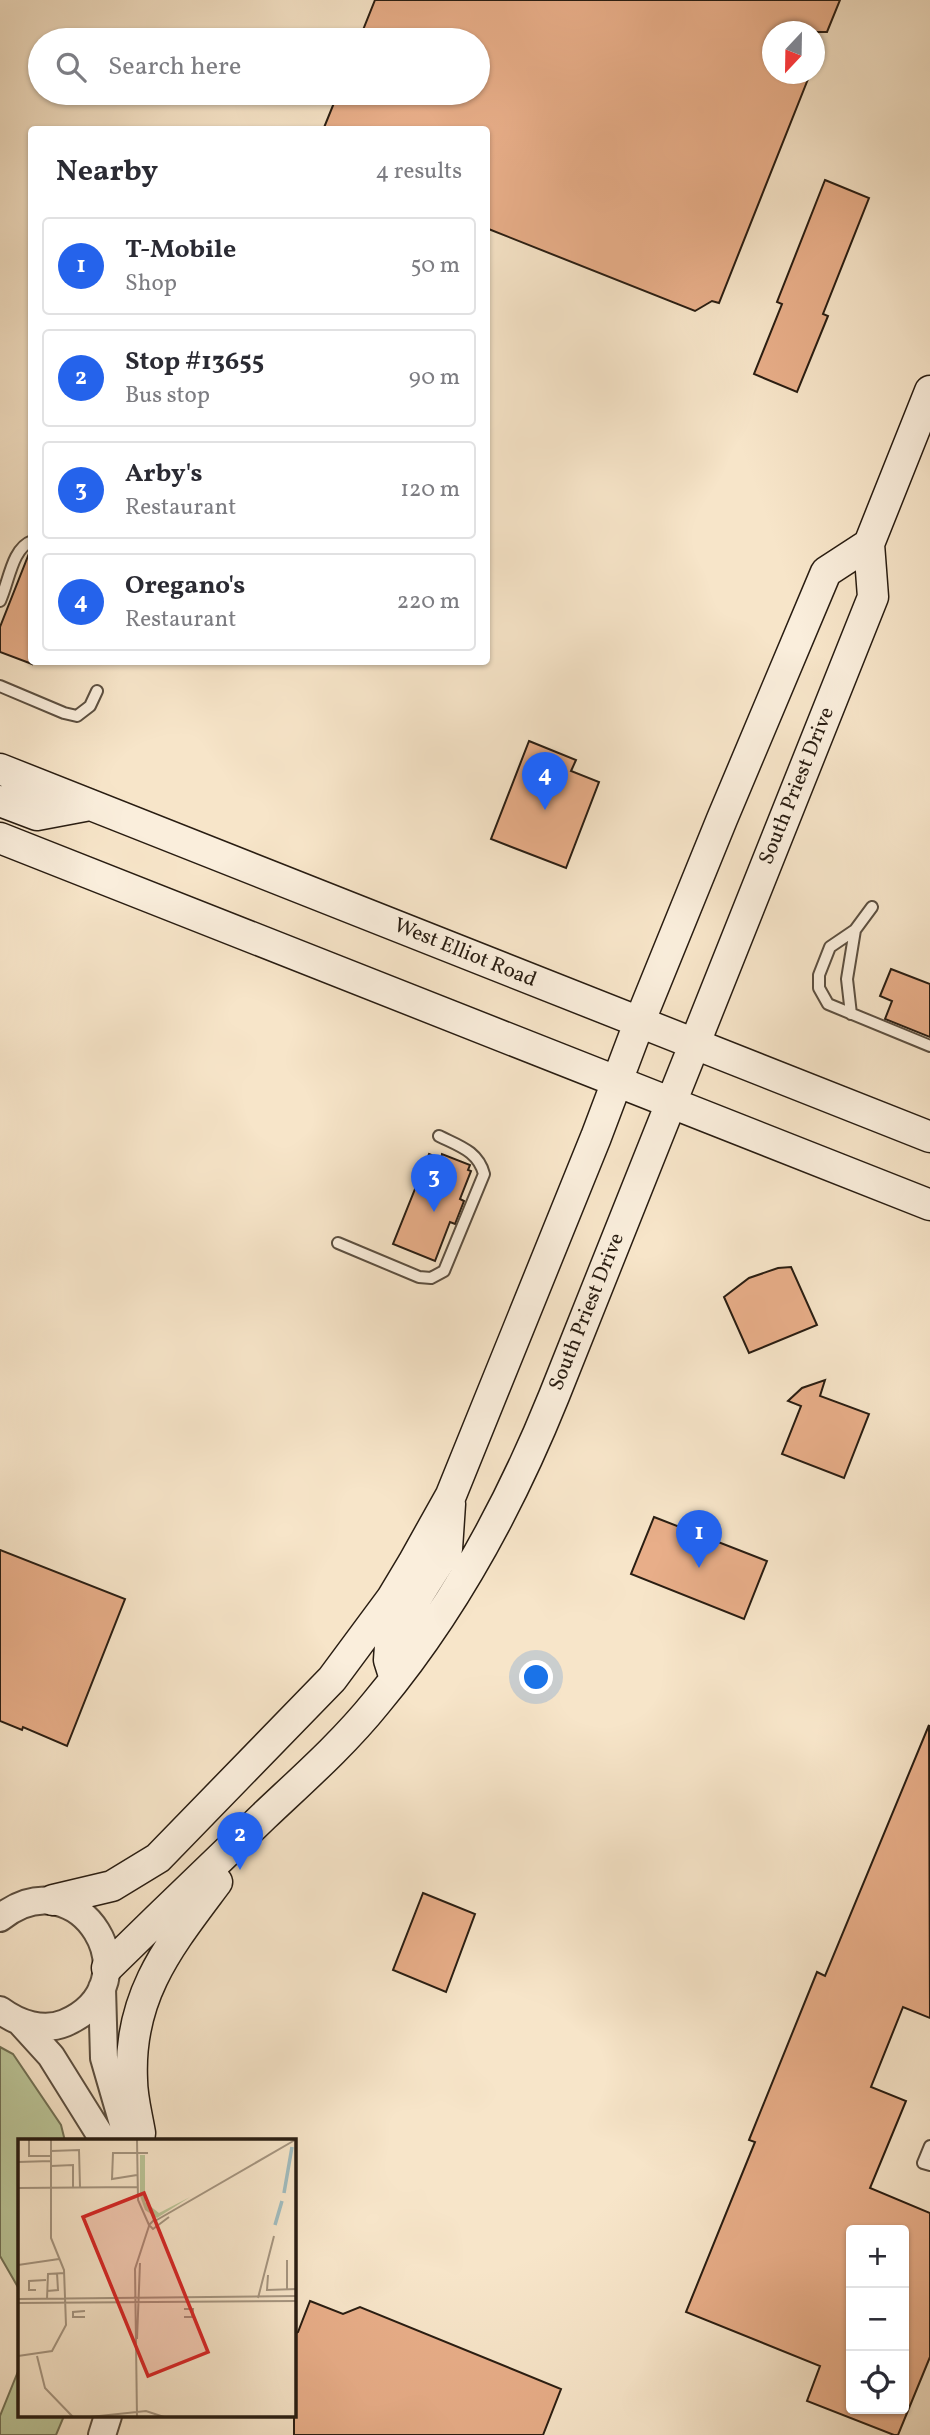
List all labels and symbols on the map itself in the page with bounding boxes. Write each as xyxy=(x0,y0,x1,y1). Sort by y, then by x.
north arrow xyxy=(762,21,825,84)
street label: South Priest Drive xyxy=(752,703,842,869)
pin: 4 xyxy=(522,752,568,810)
street label: West Elliot Road xyxy=(389,911,541,995)
pin: 3 xyxy=(411,1154,457,1212)
street label: South Priest Drive xyxy=(542,1229,632,1395)
pin: 1 xyxy=(676,1510,722,1568)
your location xyxy=(519,1660,553,1694)
pin: 2 xyxy=(217,1812,263,1870)
inset map xyxy=(18,2139,296,2418)

